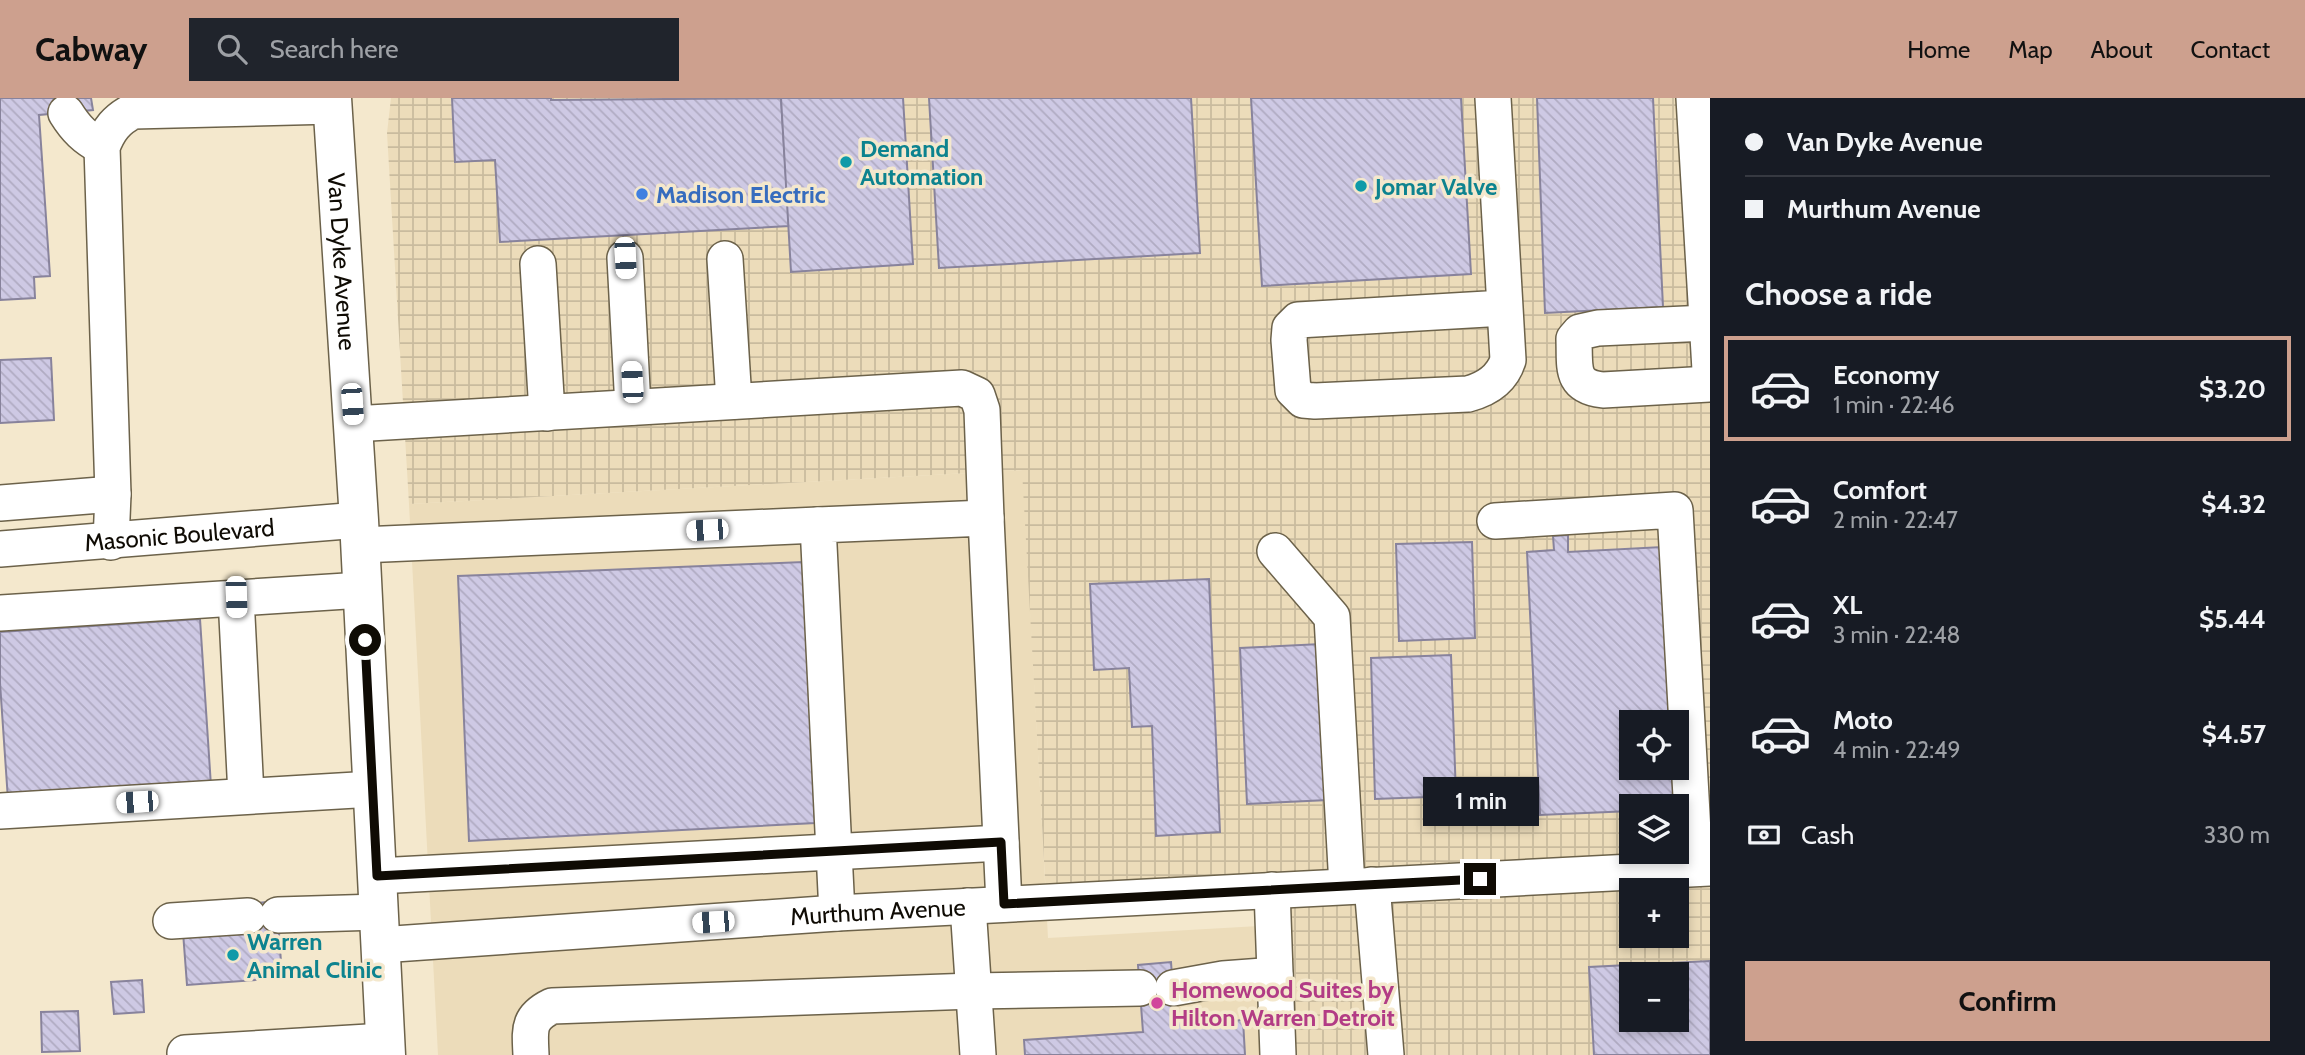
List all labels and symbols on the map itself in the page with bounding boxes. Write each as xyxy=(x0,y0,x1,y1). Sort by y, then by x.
place label: Demand Automation xyxy=(860,134,983,191)
marker: Demand Automation xyxy=(838,154,854,170)
street label: Van Dyke Avenue xyxy=(322,172,363,351)
place label: Jomar Valve xyxy=(1374,172,1497,201)
marker: Jomar Valve xyxy=(1353,178,1369,194)
place label: Madison Electric xyxy=(656,180,826,209)
marker: Madison Electric xyxy=(634,186,650,202)
car xyxy=(614,236,637,280)
car xyxy=(621,360,644,404)
car xyxy=(341,382,364,426)
street label: Masonic Boulevard xyxy=(83,512,276,557)
car xyxy=(686,518,729,542)
car xyxy=(225,576,248,618)
route start xyxy=(349,624,381,656)
callout: 1 min xyxy=(1422,778,1538,826)
car xyxy=(116,790,159,814)
route end xyxy=(1464,863,1496,895)
street label: Murthum Avenue xyxy=(789,892,966,931)
car xyxy=(692,910,735,934)
place label: Warren Animal Clinic xyxy=(247,927,382,984)
marker: Warren Animal Clinic xyxy=(225,947,241,963)
place label: Homewood Suites by Hilton Warren Detroit xyxy=(1171,975,1395,1032)
marker: Homewood Suites by Hilton Warren Detroit xyxy=(1149,995,1165,1011)

